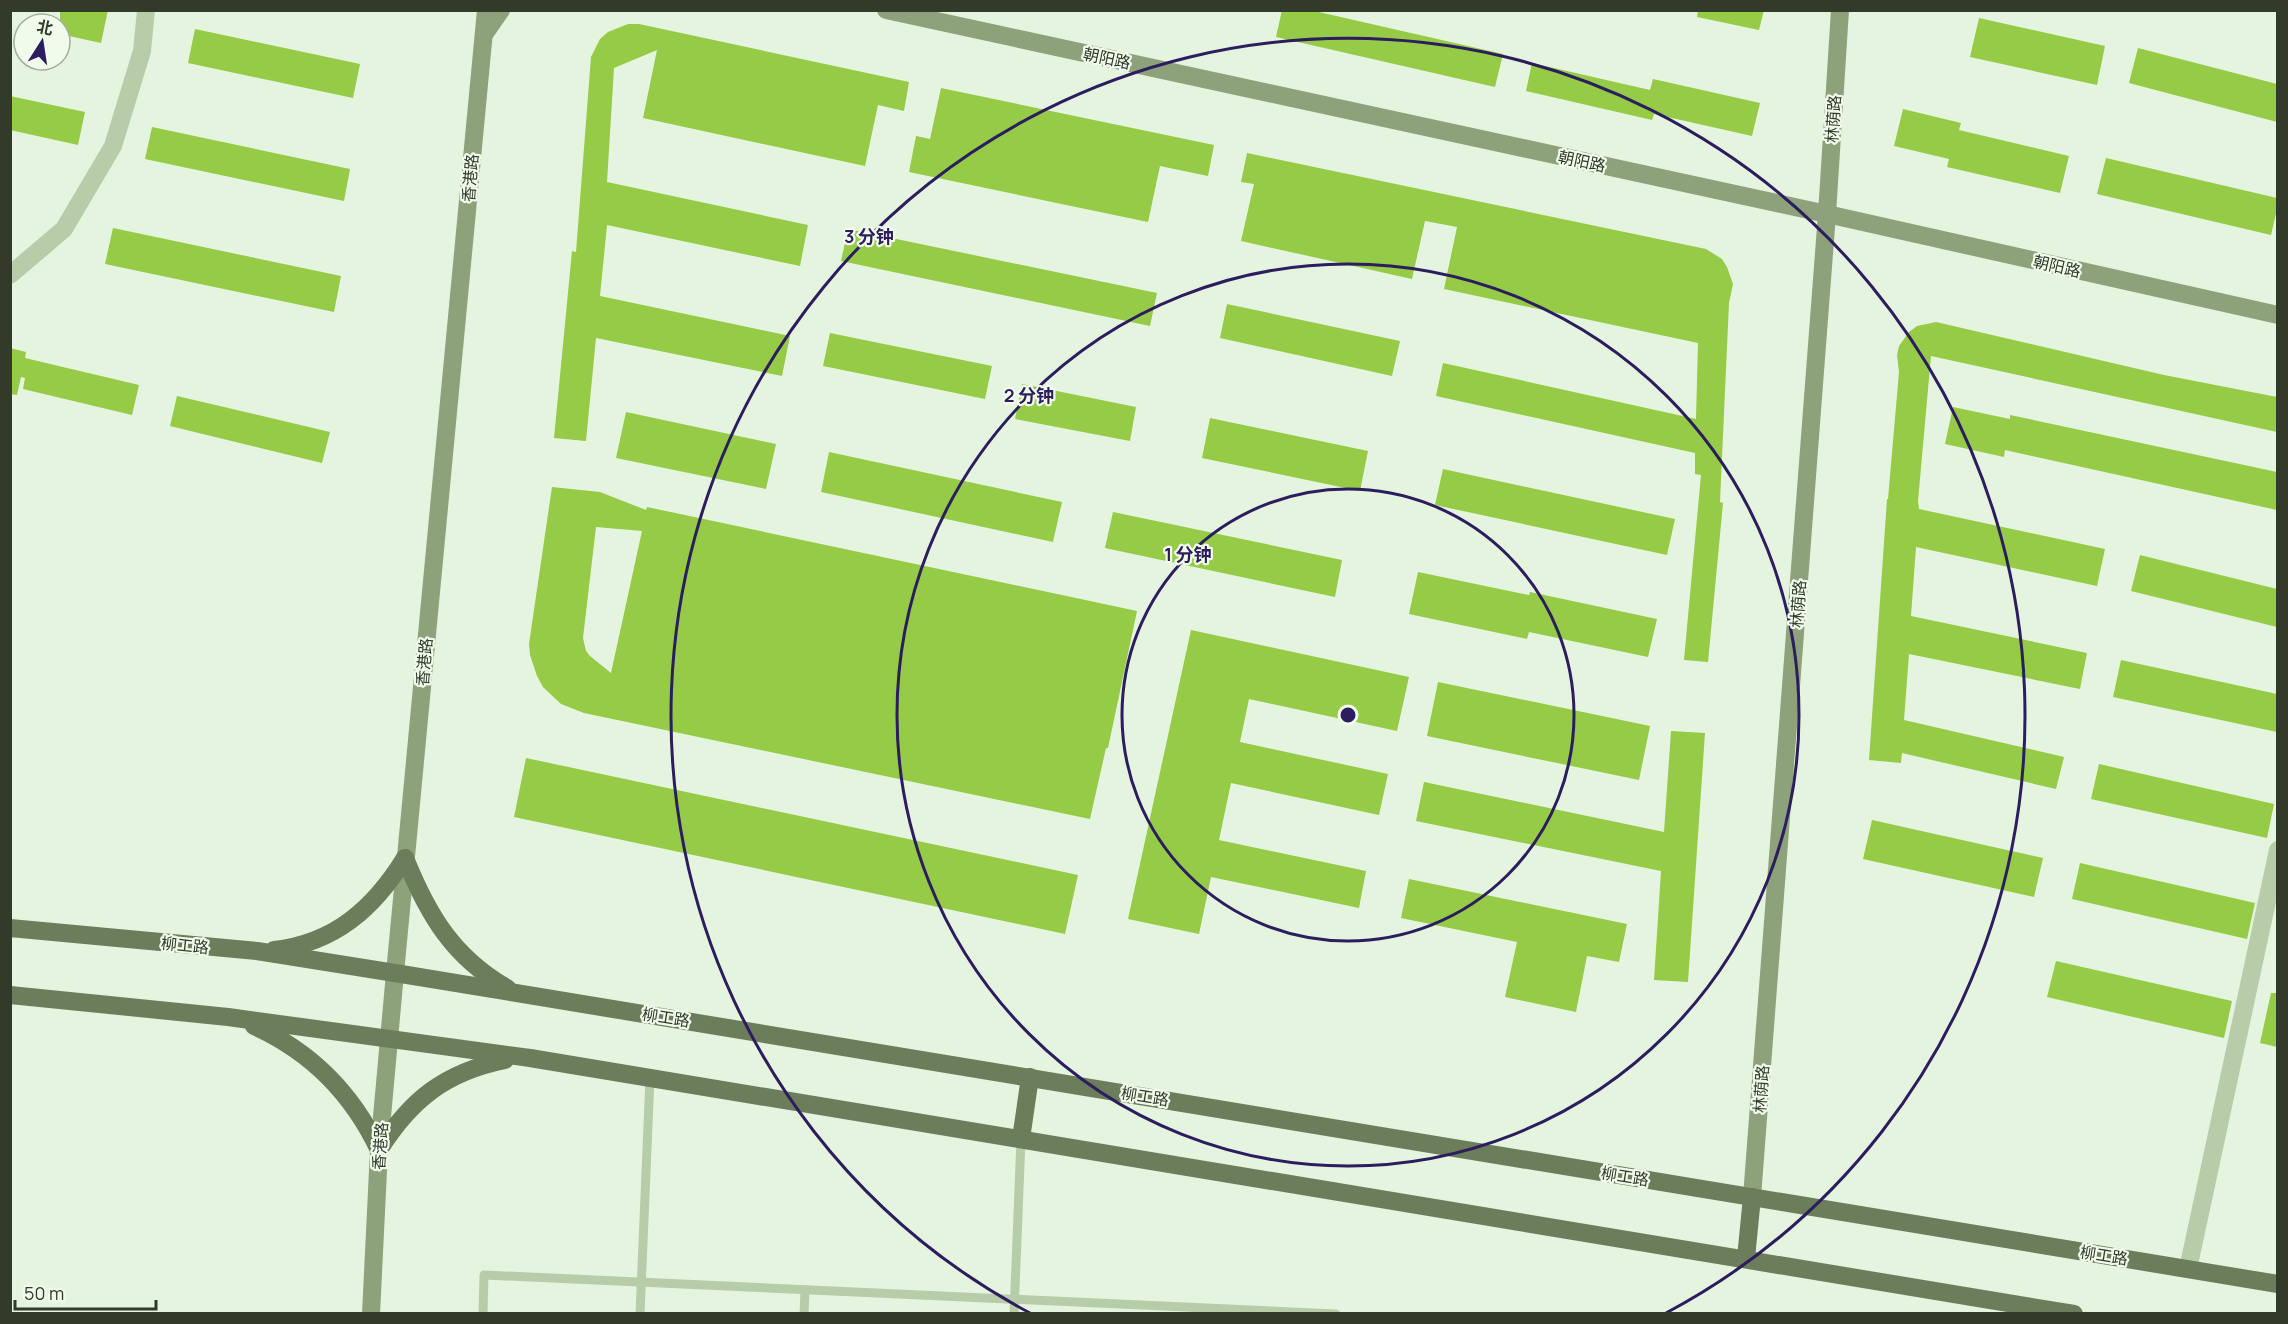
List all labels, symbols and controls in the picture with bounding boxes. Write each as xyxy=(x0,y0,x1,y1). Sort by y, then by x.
north arrow xyxy=(12,12,72,72)
text: 北 xyxy=(35,15,55,40)
street label: 朝阳路 xyxy=(1081,42,1133,74)
street label: 林荫路 xyxy=(1820,94,1846,144)
street label: 朝阳路 xyxy=(1556,145,1608,177)
street label: 香港路 xyxy=(457,153,483,203)
text: 3 分钟 xyxy=(844,224,894,248)
street label: 朝阳路 xyxy=(2031,250,2083,282)
text: 2 分钟 xyxy=(1004,383,1054,407)
text: 1 分钟 xyxy=(1164,542,1212,566)
street label: 林荫路 xyxy=(1785,579,1811,629)
street label: 香港路 xyxy=(411,637,437,687)
centre of rings xyxy=(1338,705,1358,725)
street label: 柳工路 xyxy=(160,932,210,958)
street label: 柳工路 xyxy=(641,1002,691,1032)
street label: 林荫路 xyxy=(1748,1064,1774,1114)
street label: 柳工路 xyxy=(1120,1081,1170,1111)
street label: 香港路 xyxy=(367,1121,393,1171)
street label: 柳工路 xyxy=(1600,1161,1650,1191)
street label: 柳工路 xyxy=(2079,1240,2129,1270)
scale bar xyxy=(15,1273,156,1311)
text: 50 m xyxy=(24,1281,64,1305)

